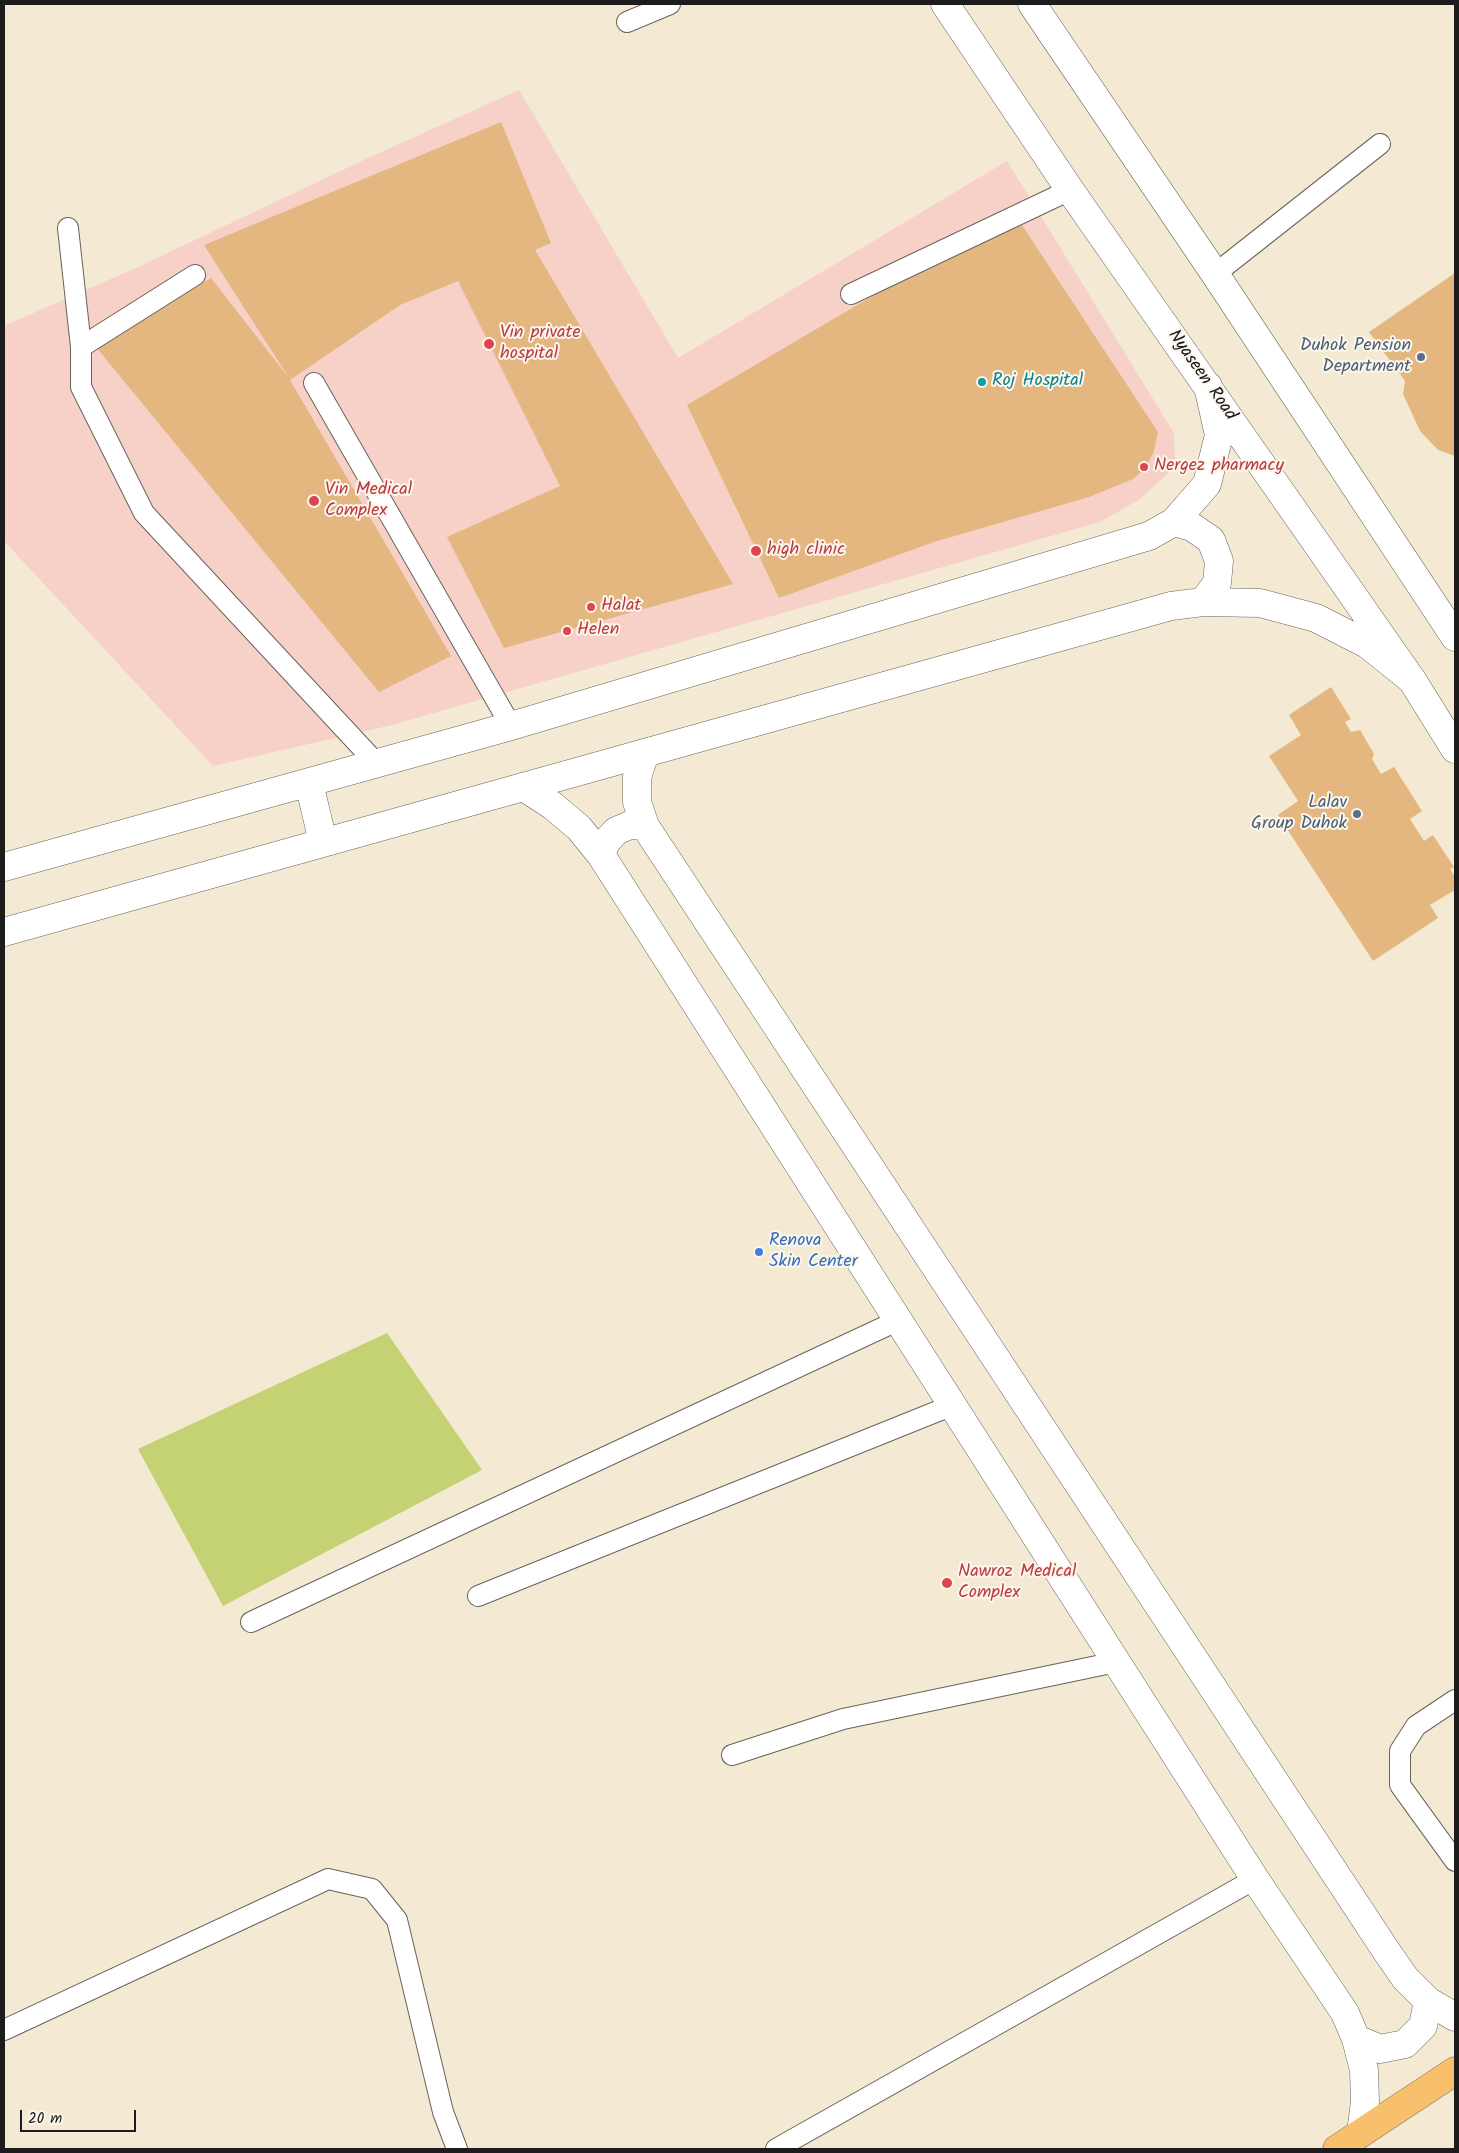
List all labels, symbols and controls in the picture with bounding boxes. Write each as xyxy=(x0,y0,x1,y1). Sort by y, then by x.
place label: Vin private hospital xyxy=(500,323,581,366)
street label: Nyaseen Road xyxy=(1162,326,1240,426)
place label: Duhok Pension Department xyxy=(1300,336,1411,378)
marker: Vin private hospital xyxy=(482,337,496,351)
marker: Duhok Pension Department xyxy=(1415,351,1427,363)
place label: Roj Hospital xyxy=(992,371,1083,393)
marker: Roj Hospital xyxy=(976,376,988,388)
place label: Nergez pharmacy xyxy=(1154,456,1284,478)
marker: Nergez pharmacy xyxy=(1138,461,1150,473)
place label: Vin Medical Complex xyxy=(325,480,412,522)
marker: Vin Medical Complex xyxy=(307,494,321,508)
place label: high clinic xyxy=(767,540,845,562)
marker: high clinic xyxy=(749,544,763,558)
place label: Halat xyxy=(601,596,641,618)
marker: Halat xyxy=(585,601,597,613)
place label: Helen xyxy=(577,620,619,642)
marker: Helen xyxy=(561,625,573,637)
place label: Lalav Group Duhok xyxy=(1251,793,1347,836)
marker: Lalav Group Duhok xyxy=(1351,808,1363,820)
place label: Renova Skin Center xyxy=(769,1231,858,1274)
marker: Renova Skin Center xyxy=(753,1246,765,1258)
place label: Nawroz Medical Complex xyxy=(958,1562,1076,1605)
marker: Nawroz Medical Complex xyxy=(940,1576,954,1590)
scale bar xyxy=(22,2100,139,2132)
text: 20 m xyxy=(28,2107,62,2131)

